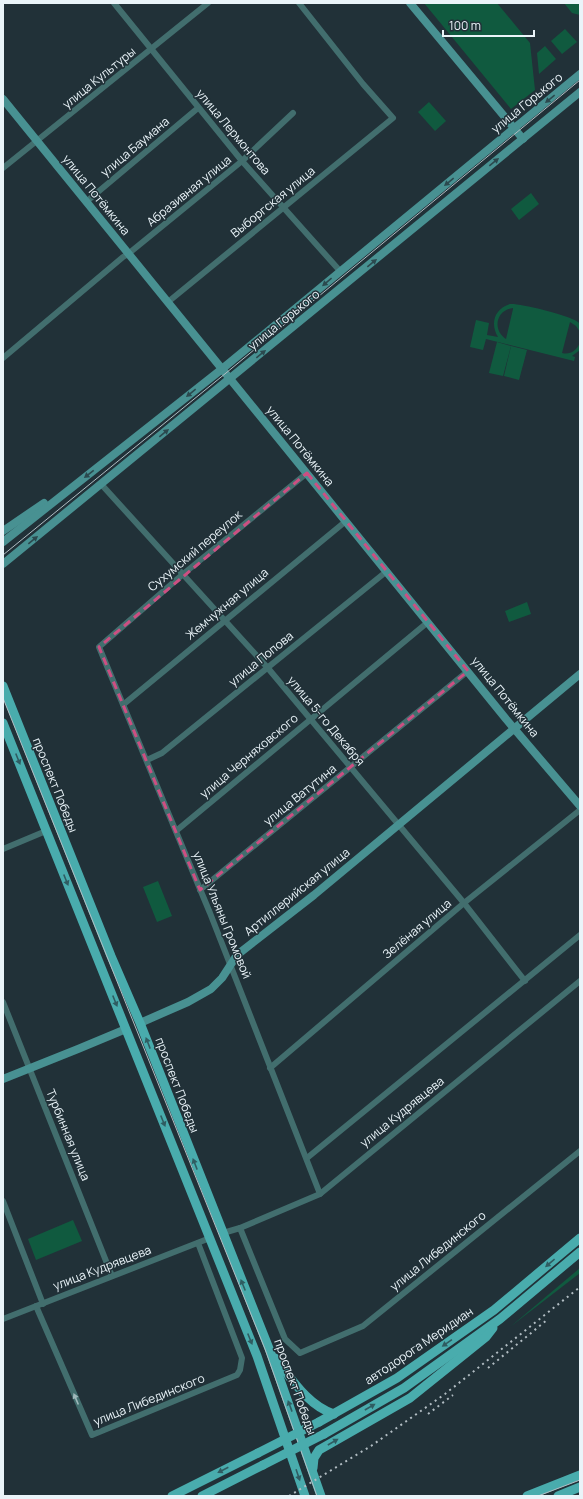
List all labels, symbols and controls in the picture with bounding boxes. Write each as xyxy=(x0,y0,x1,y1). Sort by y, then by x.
scale bar xyxy=(443,12,534,38)
text: 100 m xyxy=(449,17,481,34)
street label: улица Культуры xyxy=(58,43,139,112)
street label: улица Горького xyxy=(487,68,566,137)
street label: улица Лермонтова xyxy=(192,85,274,178)
one-way arrow xyxy=(544,95,555,104)
street label: улица Баумана xyxy=(97,113,173,180)
street label: улица Потёмкина xyxy=(59,151,134,239)
street label: Абразивная улица xyxy=(143,151,235,230)
one-way arrow xyxy=(489,158,499,167)
street label: Выборгская улица xyxy=(227,162,319,241)
one-way arrow xyxy=(444,177,455,186)
one-way arrow xyxy=(367,259,378,268)
one-way arrow xyxy=(322,277,333,286)
street label: улица Горького xyxy=(244,285,323,354)
one-way arrow xyxy=(255,350,266,359)
one-way arrow xyxy=(186,389,197,398)
street label: улица Потёмкина xyxy=(263,402,338,490)
one-way arrow xyxy=(158,429,169,438)
one-way arrow xyxy=(84,470,95,478)
street label: Сухумский переулок xyxy=(144,505,246,595)
one-way arrow xyxy=(28,535,39,544)
street label: Жемчужная улица xyxy=(182,564,272,643)
street label: улица Попова xyxy=(225,627,297,690)
street label: улица Потёмкина xyxy=(468,653,543,741)
street label: улица 5-го Декабря xyxy=(284,672,369,769)
street label: улица Черняховского xyxy=(196,709,301,802)
street label: проспект Победы xyxy=(29,735,82,835)
one-way arrow xyxy=(15,754,21,766)
street label: улица Ватутина xyxy=(260,760,340,829)
street label: Артиллерийская улица xyxy=(240,844,353,940)
street label: улица Ульяны Громовой xyxy=(189,849,256,981)
one-way arrow xyxy=(63,874,69,885)
street label: Зелёная улица xyxy=(379,895,455,962)
one-way arrow xyxy=(112,995,118,1007)
street label: проспект Победы xyxy=(152,1035,203,1135)
one-way arrow xyxy=(145,1038,151,1049)
street label: улица Кудрявцева xyxy=(356,1072,447,1151)
street label: Турбинная улица xyxy=(42,1086,95,1183)
one-way arrow xyxy=(160,1116,166,1127)
one-way arrow xyxy=(192,1158,198,1170)
street label: улица Либединского xyxy=(386,1207,489,1295)
street label: улица Кудрявцева xyxy=(50,1241,153,1294)
one-way arrow xyxy=(545,1259,555,1268)
one-way arrow xyxy=(240,1278,246,1290)
street label: автодорога Меридиан xyxy=(361,1303,476,1388)
one-way arrow xyxy=(248,1334,254,1346)
street label: проспект Победы xyxy=(270,1337,321,1437)
one-way arrow xyxy=(442,1339,453,1347)
street label: улица Либединского xyxy=(91,1369,207,1430)
one-way arrow xyxy=(73,1394,79,1405)
one-way arrow xyxy=(286,1400,292,1412)
one-way arrow xyxy=(365,1404,376,1411)
one-way arrow xyxy=(327,1439,339,1446)
one-way arrow xyxy=(217,1467,228,1473)
one-way arrow xyxy=(295,1469,301,1481)

